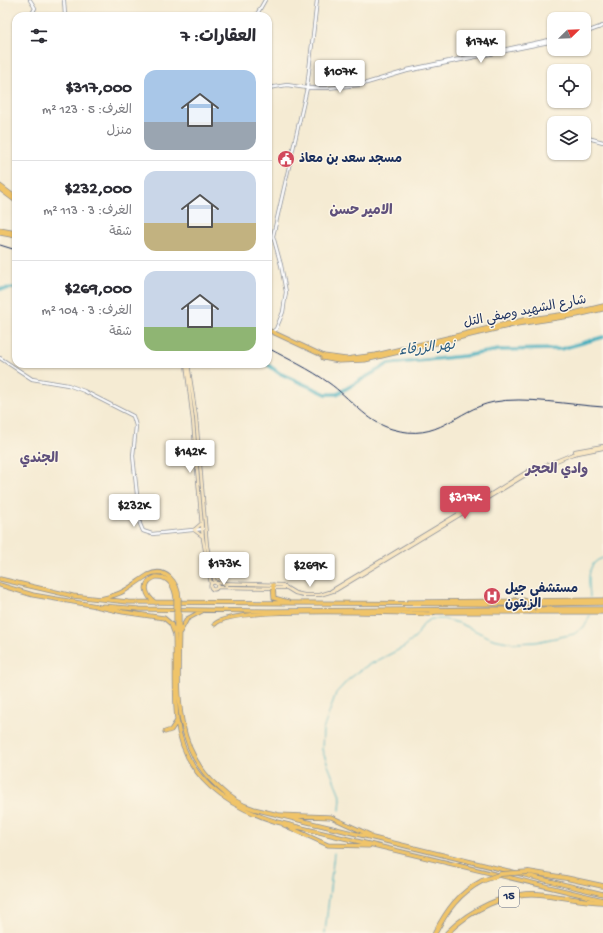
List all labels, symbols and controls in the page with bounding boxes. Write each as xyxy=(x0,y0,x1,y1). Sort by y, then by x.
north arrow xyxy=(547,12,591,56)
map controls xyxy=(547,12,591,160)
icon: filters xyxy=(28,25,50,47)
text: العقارات: 7 xyxy=(181,28,256,48)
pin: $174K xyxy=(453,30,509,64)
text: $174K xyxy=(465,35,497,50)
pin: $107K xyxy=(312,60,368,94)
button: locate xyxy=(547,64,591,108)
text: $107K xyxy=(324,65,356,80)
text: $317,000 xyxy=(66,79,132,99)
icon: home xyxy=(176,86,224,134)
text: الغرف: 5 · 123 m² xyxy=(42,103,132,118)
button: layers xyxy=(547,116,591,160)
text: منزل xyxy=(106,124,132,139)
public building icon: مسجد سعد بن معاذ xyxy=(276,149,296,169)
place label: مسجد سعد بن معاذ xyxy=(299,152,402,167)
text: $232,000 xyxy=(65,180,132,200)
icon: home xyxy=(176,187,224,235)
district label: الامير حسن xyxy=(329,203,393,220)
text: الغرف: 3 · 113 m² xyxy=(43,204,132,219)
text: شقة xyxy=(109,225,132,240)
text: $269,000 xyxy=(65,280,132,300)
icon: home xyxy=(176,287,224,335)
street label: شارع الشهيد وصفي التل xyxy=(462,292,588,333)
text: الغرف: 3 · 104 m² xyxy=(42,304,132,319)
text: شقة xyxy=(109,325,132,340)
water label: نهر الزرقاء xyxy=(398,337,458,360)
pin: $142K xyxy=(162,440,218,474)
text: $142K xyxy=(175,445,205,460)
district label: الجندي xyxy=(20,451,59,468)
district label: وادي الحجر xyxy=(524,462,588,479)
pin: $317K xyxy=(437,486,493,520)
text: $317K xyxy=(449,491,481,506)
pin: $232K xyxy=(106,494,162,528)
text: $232K xyxy=(118,499,150,514)
pin: $173K xyxy=(196,552,252,586)
pin: $269K xyxy=(282,554,338,588)
text: $173K xyxy=(208,557,240,572)
text: $269K xyxy=(294,559,326,574)
place label: مستشفى جيل الزيتون xyxy=(505,582,578,612)
hospital icon: مستشفى جيل الزيتون xyxy=(482,586,502,606)
road number: 15 xyxy=(499,887,519,907)

